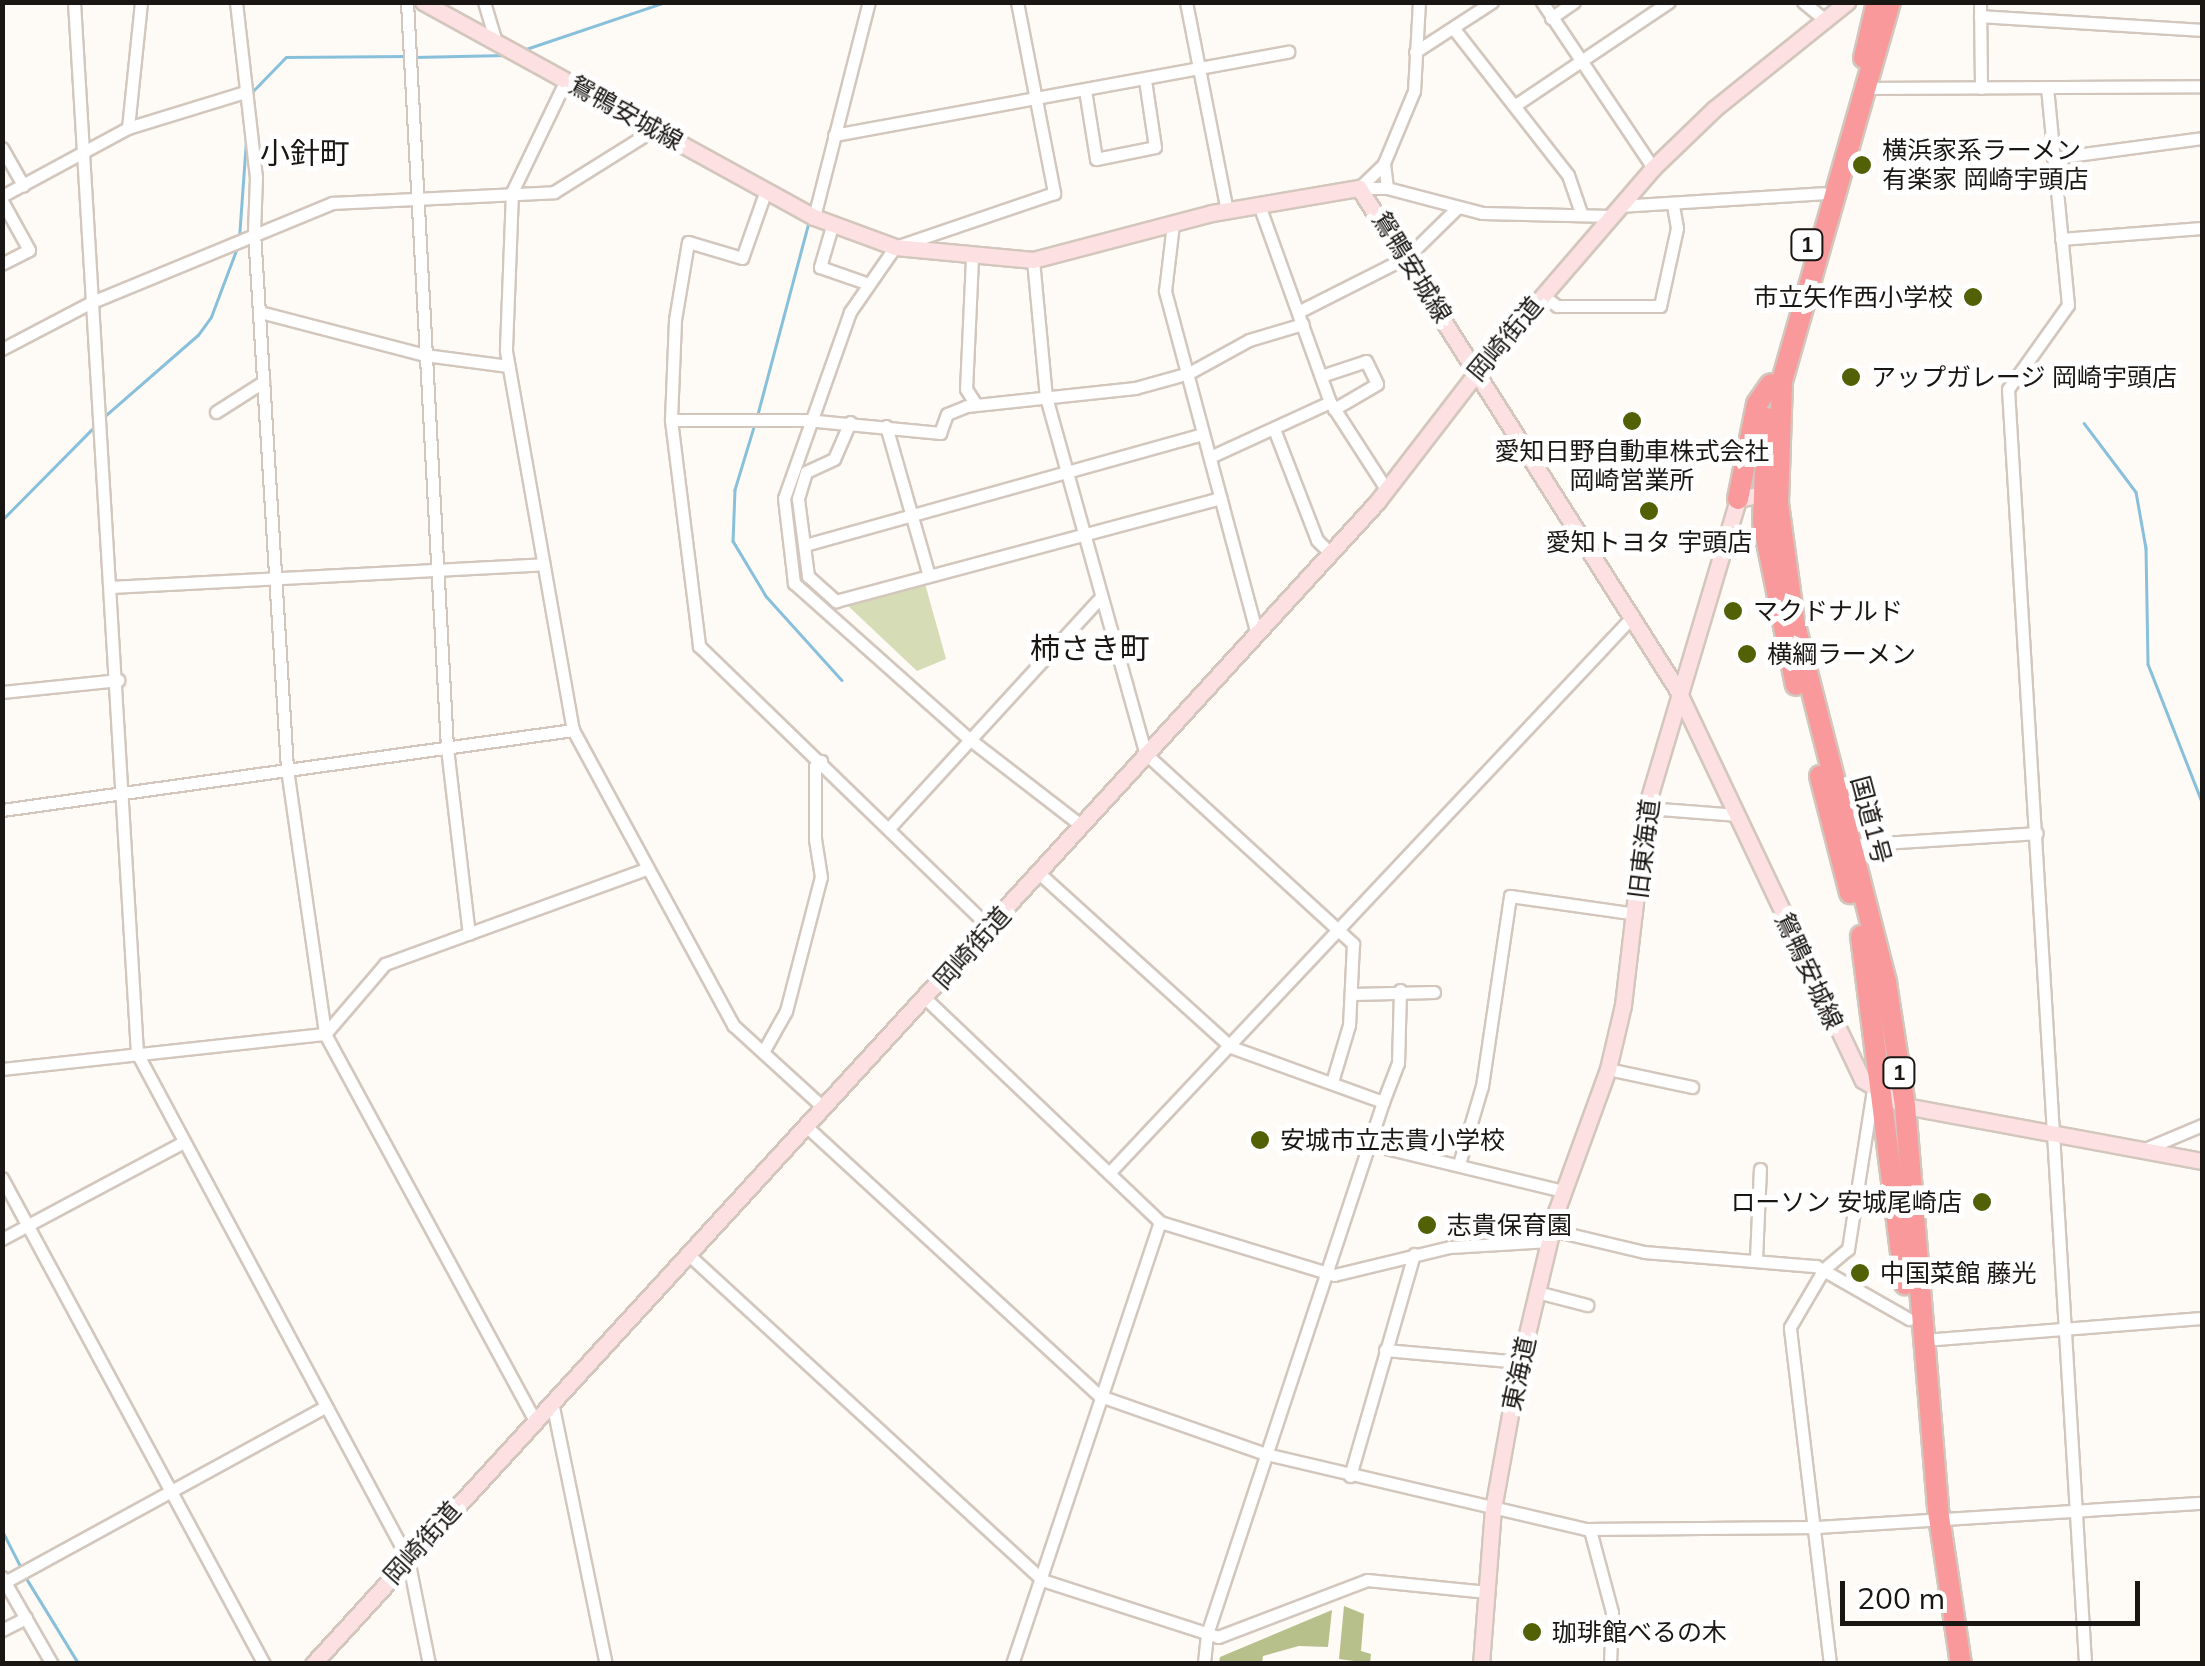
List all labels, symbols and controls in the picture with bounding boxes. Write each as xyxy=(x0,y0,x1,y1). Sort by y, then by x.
street label: 鴛鴨安城線 xyxy=(564,70,688,156)
district label: 小針町 xyxy=(260,135,350,171)
place label: 横浜家系ラーメン 有楽家 岡崎宇頭店 xyxy=(1882,136,2089,195)
marker: 横浜家系ラーメン 有楽家 岡崎宇頭店 xyxy=(1851,154,1873,176)
street label: 鴛鴨安城線 xyxy=(1366,206,1458,328)
road number: 1 xyxy=(1790,228,1824,262)
place label: 市立矢作西小学校 xyxy=(1753,282,1953,312)
marker: 市立矢作西小学校 xyxy=(1962,286,1984,308)
street label: 岡崎街道 xyxy=(1461,291,1549,387)
place label: アップガレージ 岡崎宇頭店 xyxy=(1871,362,2178,392)
marker: アップガレージ 岡崎宇頭店 xyxy=(1840,366,1862,388)
marker: 愛知日野自動車株式会社 岡崎営業所 xyxy=(1621,410,1643,432)
place label: 愛知日野自動車株式会社 岡崎営業所 xyxy=(1495,437,1769,496)
marker: 愛知トヨタ 宇頭店 xyxy=(1638,500,1660,522)
place label: 愛知トヨタ 宇頭店 xyxy=(1546,527,1752,557)
place label: マクドナルド xyxy=(1753,596,1903,626)
marker: マクドナルド xyxy=(1722,600,1744,622)
district label: 柿さき町 xyxy=(1030,630,1150,666)
place label: 横綱ラーメン xyxy=(1767,639,1917,669)
marker: 横綱ラーメン xyxy=(1736,643,1758,665)
street label: 国道1号 xyxy=(1845,773,1897,867)
street label: 旧東海道 xyxy=(1623,798,1665,900)
street label: 岡崎街道 xyxy=(927,901,1017,995)
street label: 鴛鴨安城線 xyxy=(1769,908,1849,1034)
road number: 1 xyxy=(1882,1056,1916,1090)
place label: 安城市立志貴小学校 xyxy=(1280,1125,1505,1155)
marker: 安城市立志貴小学校 xyxy=(1249,1129,1271,1151)
place label: ローソン 安城尾崎店 xyxy=(1730,1187,1962,1217)
marker: ローソン 安城尾崎店 xyxy=(1971,1191,1993,1213)
place label: 志貴保育園 xyxy=(1447,1210,1572,1240)
marker: 志貴保育園 xyxy=(1416,1214,1438,1236)
place label: 中国菜館 藤光 xyxy=(1880,1258,2037,1288)
marker: 中国菜館 藤光 xyxy=(1849,1262,1871,1284)
street label: 東海道 xyxy=(1497,1334,1541,1414)
street label: 岡崎街道 xyxy=(377,1496,467,1590)
scale bar xyxy=(1845,1561,2145,1623)
text: 200 m xyxy=(1857,1579,1945,1617)
place label: 珈琲館べるの木 xyxy=(1552,1617,1727,1647)
marker: 珈琲館べるの木 xyxy=(1521,1621,1543,1643)

